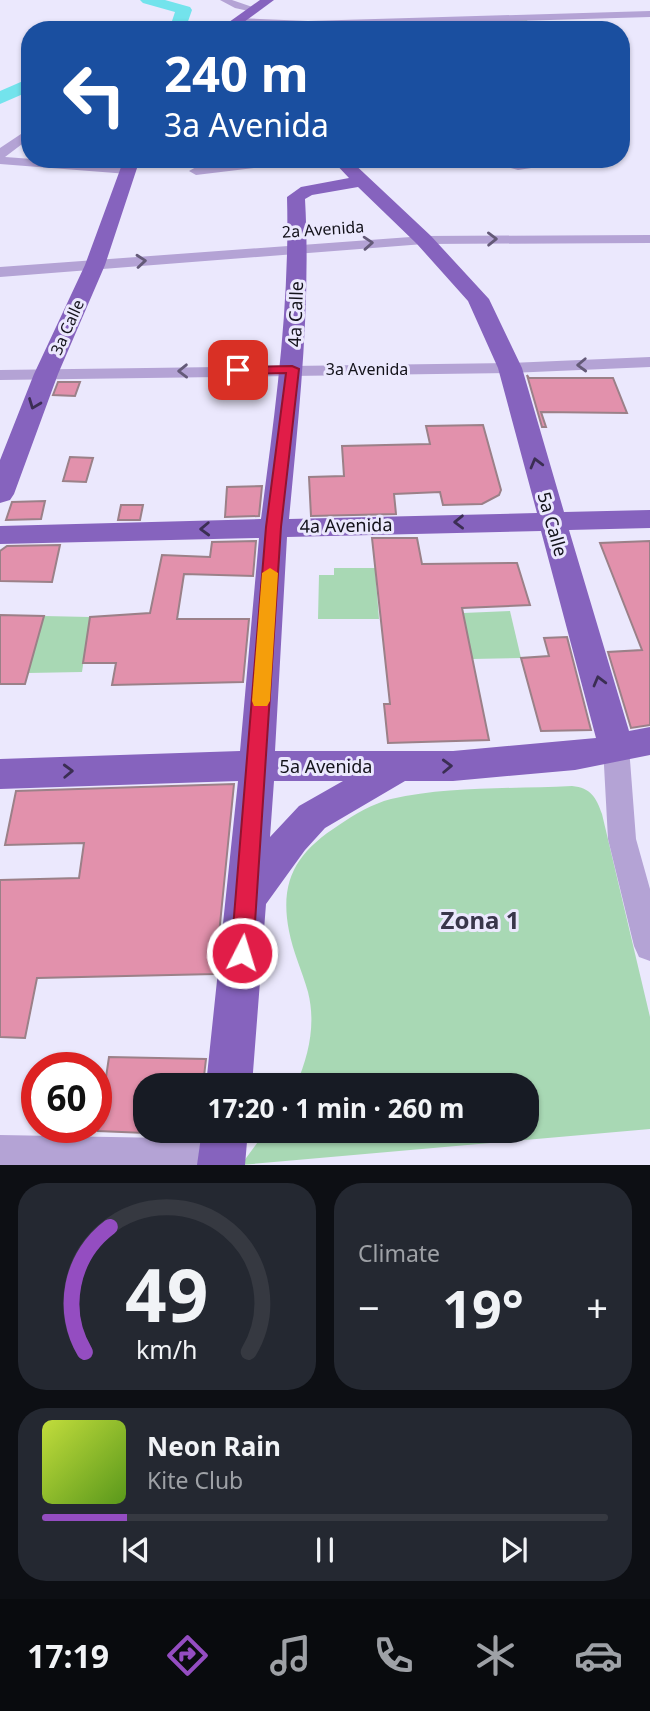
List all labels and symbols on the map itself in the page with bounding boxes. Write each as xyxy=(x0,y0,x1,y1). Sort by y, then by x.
street label: 2a Avenida xyxy=(281,215,365,243)
one-way arrow xyxy=(487,231,498,247)
one-way arrow xyxy=(363,236,374,251)
one-way arrow xyxy=(136,254,147,269)
street label: 4a Calle xyxy=(282,281,308,347)
street label: 3a Calle xyxy=(45,296,89,358)
pin xyxy=(208,340,268,400)
one-way arrow xyxy=(576,357,587,372)
street label: 3a Avenida xyxy=(326,358,408,380)
one-way arrow xyxy=(177,363,188,379)
one-way arrow xyxy=(28,398,42,410)
one-way arrow xyxy=(530,457,544,469)
street label: 5a Calle xyxy=(532,489,574,559)
street label: 4a Avenida xyxy=(299,512,393,538)
one-way arrow xyxy=(454,515,465,530)
one-way arrow xyxy=(200,521,210,537)
one-way arrow xyxy=(593,675,607,687)
street label: 5a Avenida xyxy=(280,754,372,778)
one-way arrow xyxy=(442,758,453,773)
one-way arrow xyxy=(63,764,74,779)
district label: Zona 1 xyxy=(441,903,519,936)
position arrow xyxy=(205,916,279,990)
speed limit sign: 60 xyxy=(21,1052,112,1143)

